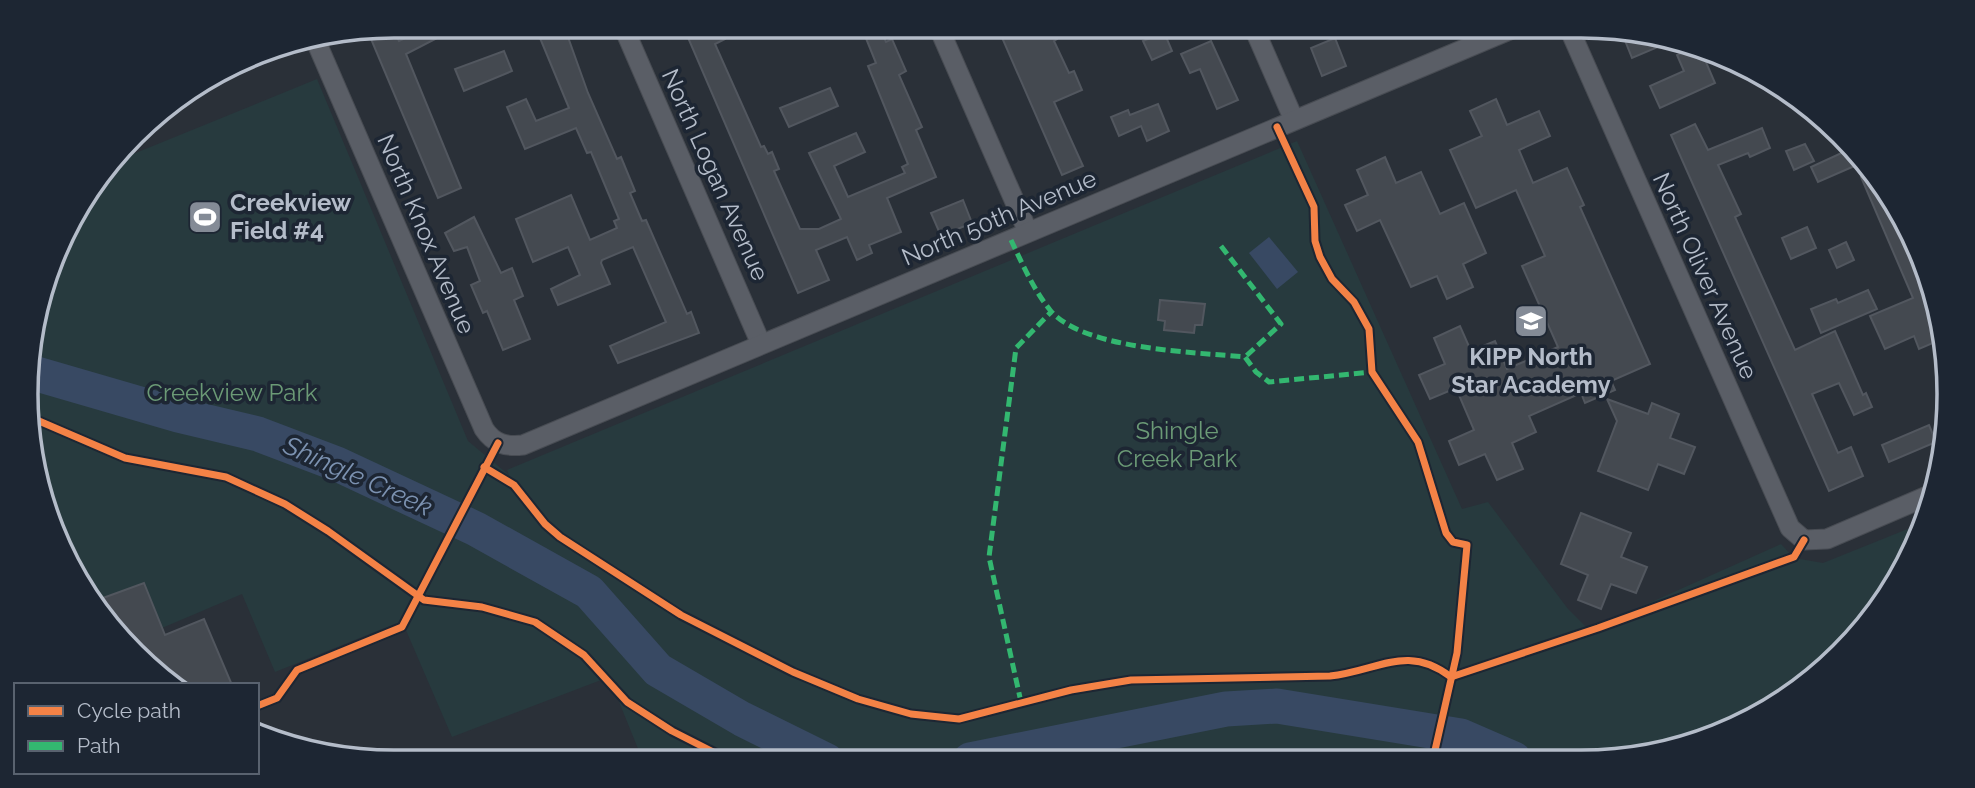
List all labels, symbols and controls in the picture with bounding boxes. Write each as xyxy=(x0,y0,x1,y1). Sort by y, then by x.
street label: North Logan Avenue xyxy=(656,64,775,285)
street label: North Knox Avenue xyxy=(371,130,482,338)
street label: North 50th Avenue xyxy=(897,163,1100,272)
street label: North Oliver Avenue xyxy=(1647,168,1764,383)
place label: Creekview Field #4 xyxy=(230,188,352,245)
sports icon: Creekview Field #4 xyxy=(186,198,224,236)
school or university icon: KIPP North Star Academy xyxy=(1512,302,1550,340)
place label: KIPP North Star Academy xyxy=(1451,342,1611,399)
park label: Creekview Park xyxy=(146,378,318,407)
park label: Shingle Creek Park xyxy=(1117,416,1238,473)
water label: Shingle Creek xyxy=(278,429,437,522)
legend xyxy=(14,683,259,774)
text: Cycle path xyxy=(77,698,181,723)
text: Path xyxy=(77,733,121,758)

